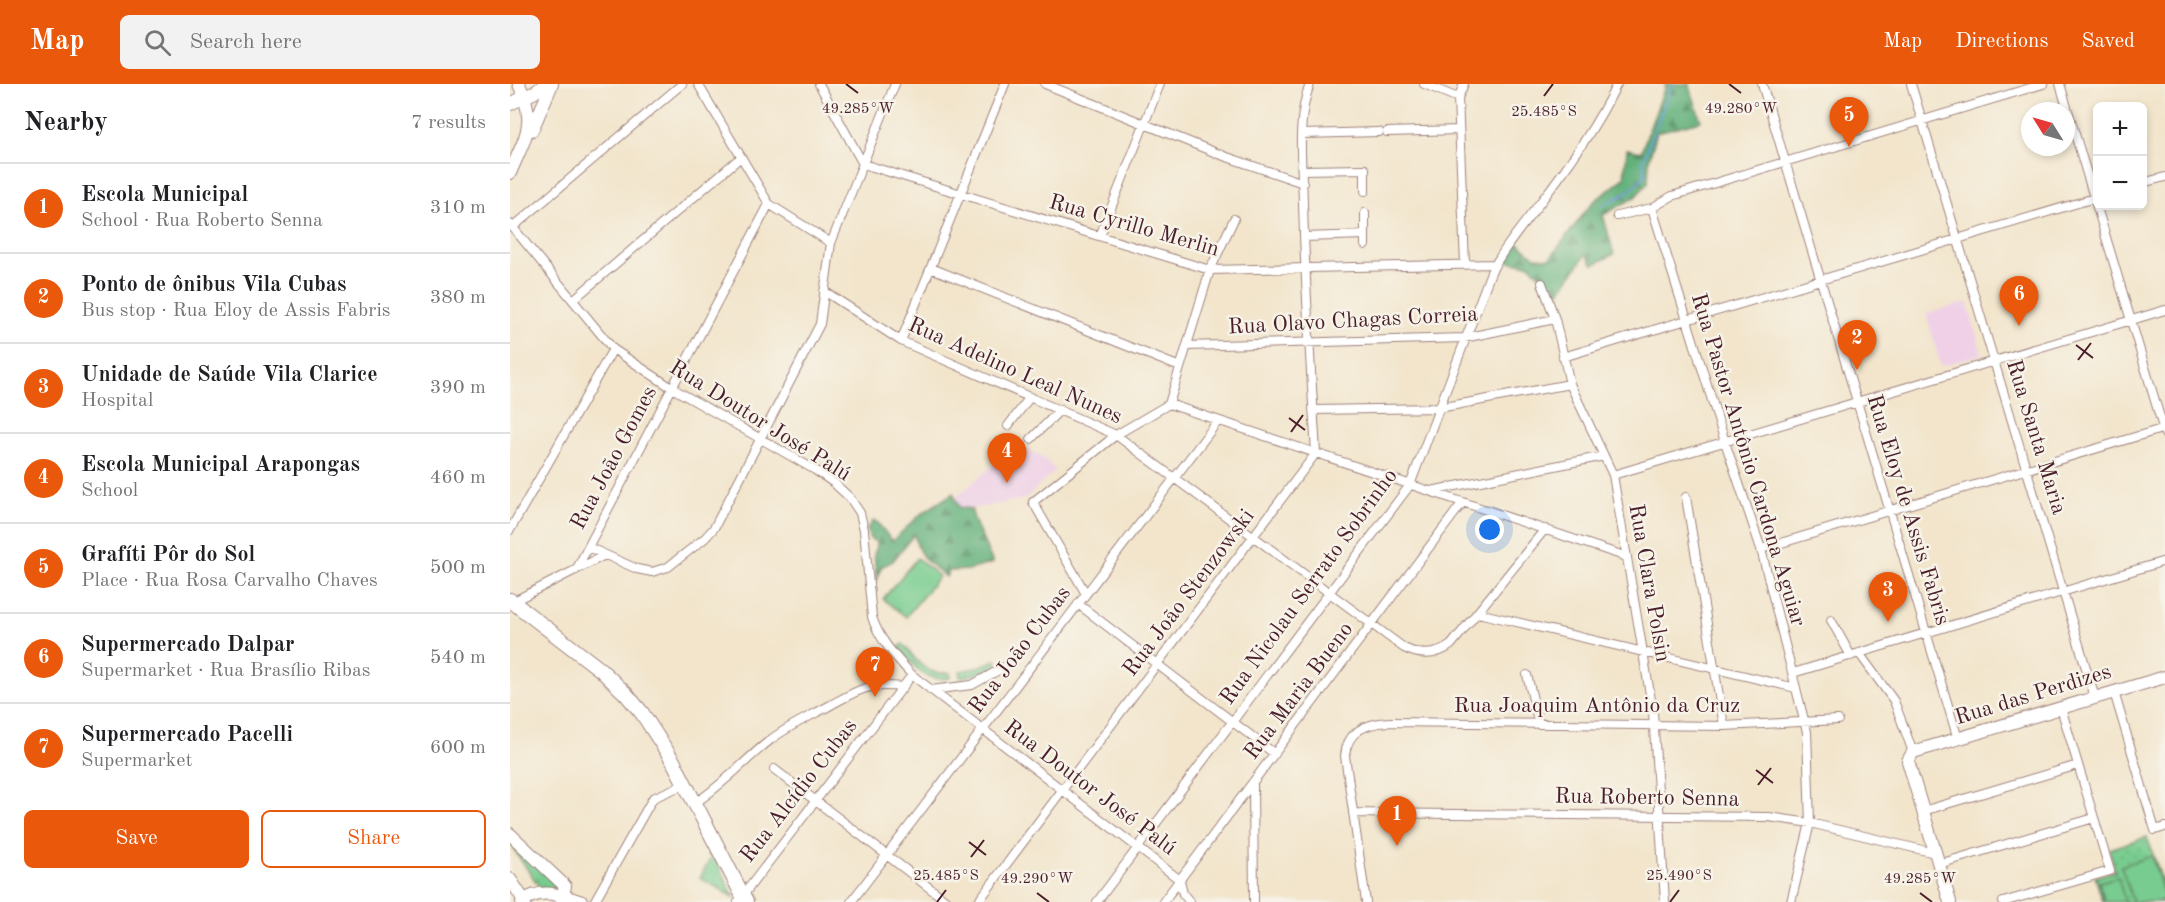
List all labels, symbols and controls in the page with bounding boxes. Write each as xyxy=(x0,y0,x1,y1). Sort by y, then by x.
search box xyxy=(120,15,540,69)
icon: search xyxy=(141,26,174,59)
text: Map xyxy=(30,28,84,56)
text: Search here xyxy=(189,31,302,53)
text: Map xyxy=(1883,31,1922,52)
text: Directions xyxy=(1955,31,2049,52)
text: Saved xyxy=(2082,31,2135,52)
pin: 5 xyxy=(1830,98,1868,147)
text: 49.285°W xyxy=(822,102,894,117)
text: 49.280°W xyxy=(1705,102,1777,117)
north arrow xyxy=(2021,102,2075,156)
map controls xyxy=(2093,102,2147,210)
button: + xyxy=(2093,102,2147,156)
text: 25.485°S xyxy=(1511,105,1577,120)
text: Nearby xyxy=(24,110,108,136)
text: 7 results xyxy=(411,113,486,133)
button: − xyxy=(2093,156,2147,210)
text: Escola Municipal xyxy=(81,184,248,206)
street label: Rua Cyrillo Merlin xyxy=(1046,191,1222,261)
text: 1 xyxy=(38,198,49,218)
text: 310 m xyxy=(430,198,486,218)
text: School · Rua Roberto Senna xyxy=(81,211,323,231)
text: Ponto de ônibus Vila Cubas xyxy=(81,274,347,296)
pin: 6 xyxy=(2000,276,2038,326)
text: 2 xyxy=(38,288,49,308)
text: 380 m xyxy=(430,288,486,308)
street label: Rua Pastor Antônio Cardona Aguiar xyxy=(1687,291,1809,629)
text: Bus stop · Rua Eloy de Assis Fabris xyxy=(81,301,391,321)
street label: Rua Olavo Chagas Correia xyxy=(1227,303,1479,339)
street label: Rua Adelino Leal Nunes xyxy=(905,314,1125,428)
pin: 2 xyxy=(1838,320,1876,370)
street label: Rua Doutor José Palú xyxy=(665,356,855,486)
street label: Rua Santa Maria xyxy=(2002,357,2070,517)
text: Unidade de Saúde Vila Clarice xyxy=(81,364,378,386)
text: 3 xyxy=(38,378,49,398)
text: 390 m xyxy=(430,378,486,398)
street label: Rua João Gomes xyxy=(567,383,661,533)
text: Hospital xyxy=(81,391,153,411)
street label: Rua Eloy de Assis Fabris xyxy=(1862,392,1954,628)
pin: 4 xyxy=(988,434,1026,483)
text: Escola Municipal Arapongas xyxy=(81,454,360,476)
street label: Rua Nicolau Serrato Sobrinho xyxy=(1216,465,1402,709)
text: 4 xyxy=(38,468,49,488)
text: 460 m xyxy=(430,468,486,488)
text: School xyxy=(81,481,138,501)
street label: Rua Clara Polsin xyxy=(1624,502,1674,664)
street label: Rua João Stenzowski xyxy=(1119,505,1259,681)
your location xyxy=(1475,515,1504,544)
text: Grafíti Pôr do Sol xyxy=(81,544,255,566)
text: 5 xyxy=(38,558,49,578)
text: 500 m xyxy=(430,558,486,578)
text: Place · Rua Rosa Carvalho Chaves xyxy=(81,571,378,591)
pin: 3 xyxy=(1868,572,1908,622)
street label: Rua João Cubas xyxy=(965,582,1075,718)
street label: Rua Maria Bueno xyxy=(1240,618,1358,764)
text: Supermercado Dalpar xyxy=(81,634,295,656)
text: 6 xyxy=(38,648,49,668)
text: 540 m xyxy=(430,648,486,668)
pin: 7 xyxy=(856,648,895,697)
text: Supermarket · Rua Brasílio Ribas xyxy=(81,661,370,681)
street label: Rua das Perdizes xyxy=(1952,661,2114,729)
street label: Rua Joaquim Antônio da Cruz xyxy=(1454,695,1740,717)
street label: Rua Alcídio Cubas xyxy=(736,715,862,867)
street label: Rua Doutor José Palú xyxy=(1000,716,1180,860)
text: Supermercado Pacelli xyxy=(81,724,293,746)
text: 7 xyxy=(38,738,49,758)
text: 600 m xyxy=(430,738,486,758)
text: Supermarket xyxy=(81,751,192,771)
street label: Rua Roberto Senna xyxy=(1554,785,1740,811)
pin: 1 xyxy=(1378,796,1416,846)
button: Save xyxy=(24,810,249,868)
button: Share xyxy=(261,810,486,868)
text: 25.485°S xyxy=(913,869,979,884)
text: 25.490°S xyxy=(1646,869,1712,884)
text: 49.290°W xyxy=(1001,872,1073,887)
text: 49.285°W xyxy=(1884,872,1956,887)

